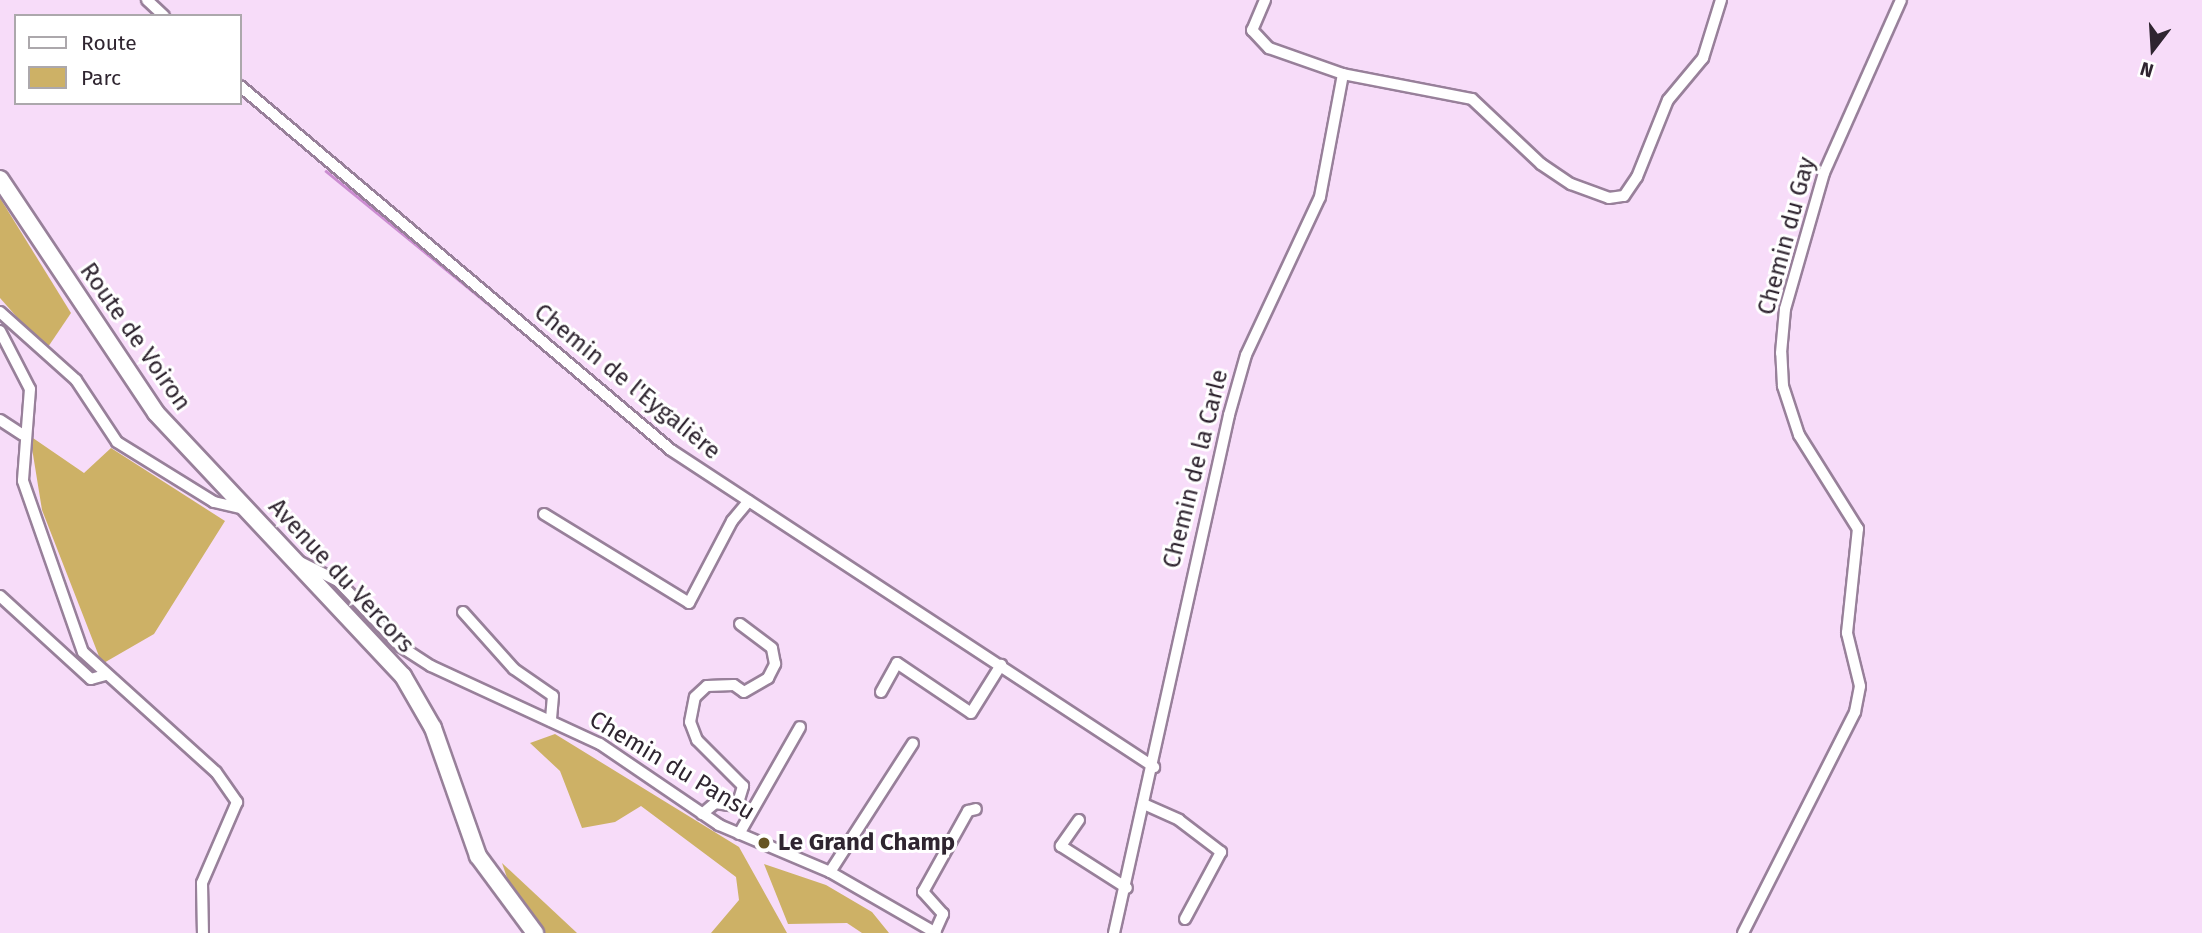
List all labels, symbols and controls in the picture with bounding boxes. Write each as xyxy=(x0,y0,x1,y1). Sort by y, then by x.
legend xyxy=(14,14,242,105)
north arrow xyxy=(2118,14,2188,84)
text: Route xyxy=(81,30,137,56)
text: N xyxy=(2137,57,2156,82)
text: Parc xyxy=(81,65,121,91)
street label: Chemin du Gay xyxy=(1752,154,1822,318)
street label: Route de Voiron xyxy=(73,258,197,416)
street label: Chemin de l'Eygalière xyxy=(528,298,726,466)
street label: Chemin de la Carle xyxy=(1157,367,1235,571)
street label: Avenue du Vercors xyxy=(262,493,420,659)
street label: Chemin du Pansu xyxy=(584,705,760,827)
place label: Le Grand Champ xyxy=(778,829,955,857)
marker: Le Grand Champ xyxy=(756,835,772,851)

